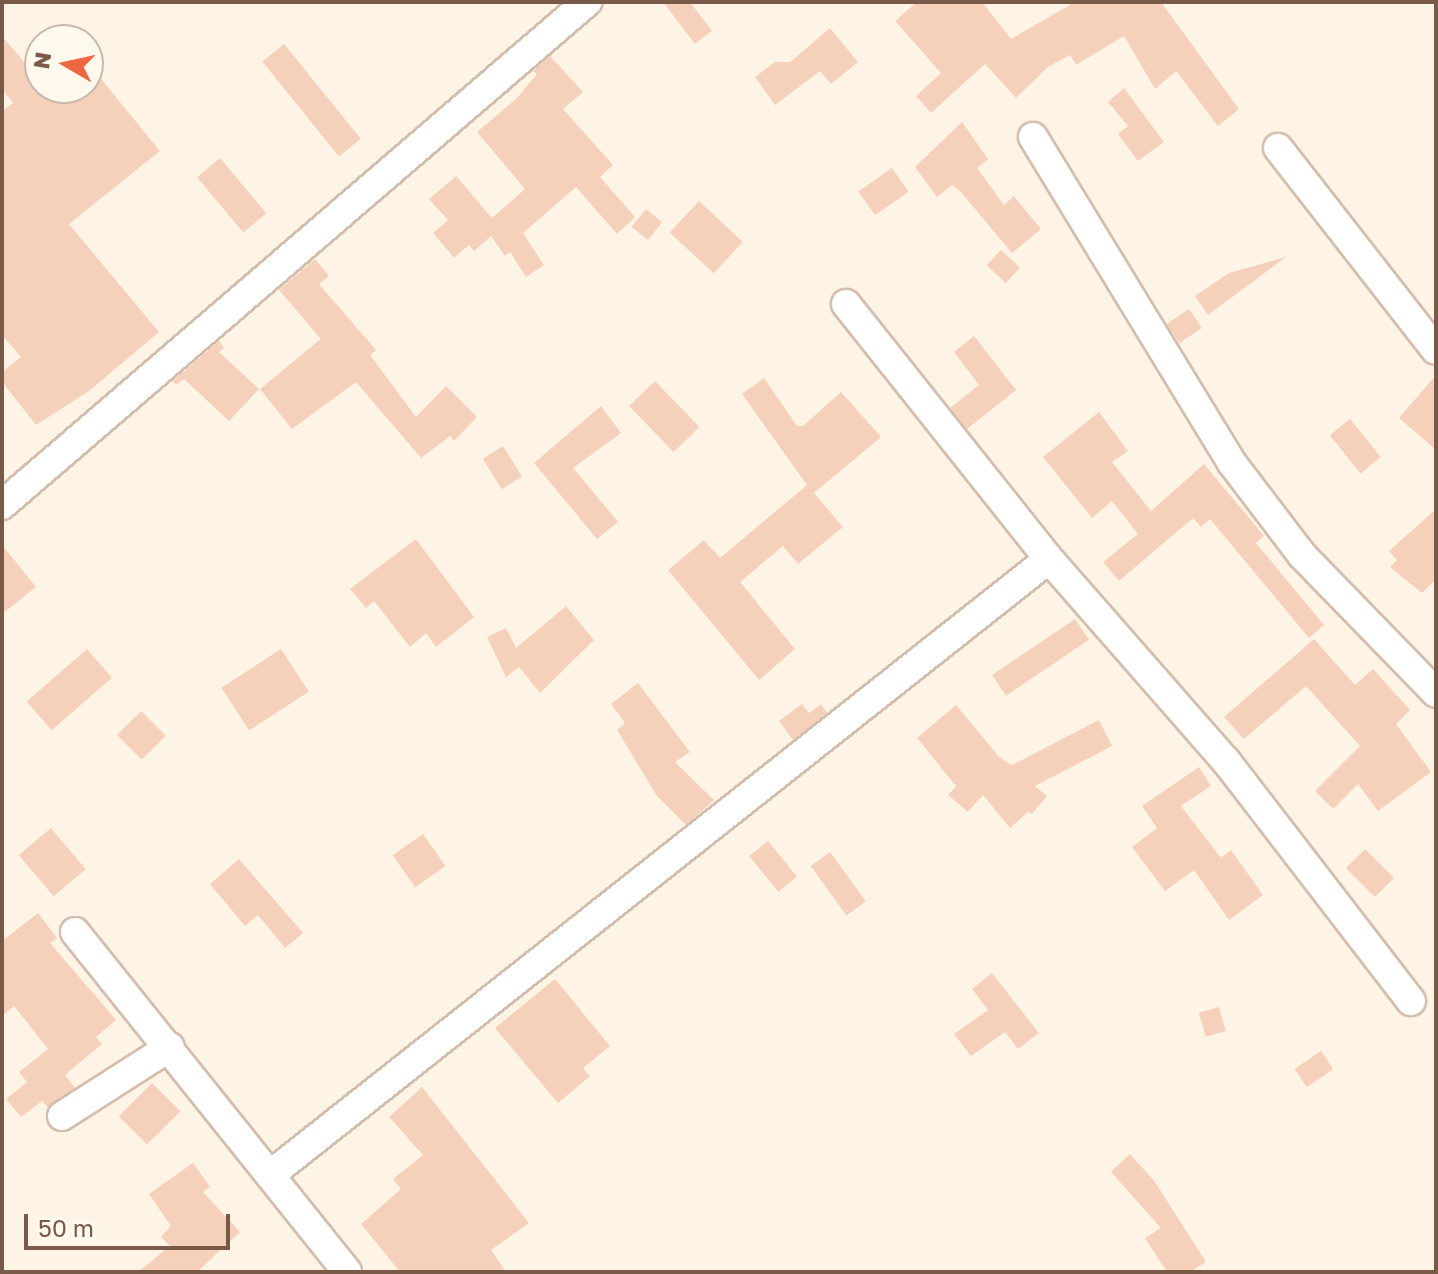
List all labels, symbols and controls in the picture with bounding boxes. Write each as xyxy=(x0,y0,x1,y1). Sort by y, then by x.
north arrow xyxy=(24,24,104,104)
text: N xyxy=(27,50,56,71)
scale bar xyxy=(28,1198,234,1248)
text: 50 m xyxy=(38,1213,94,1242)

